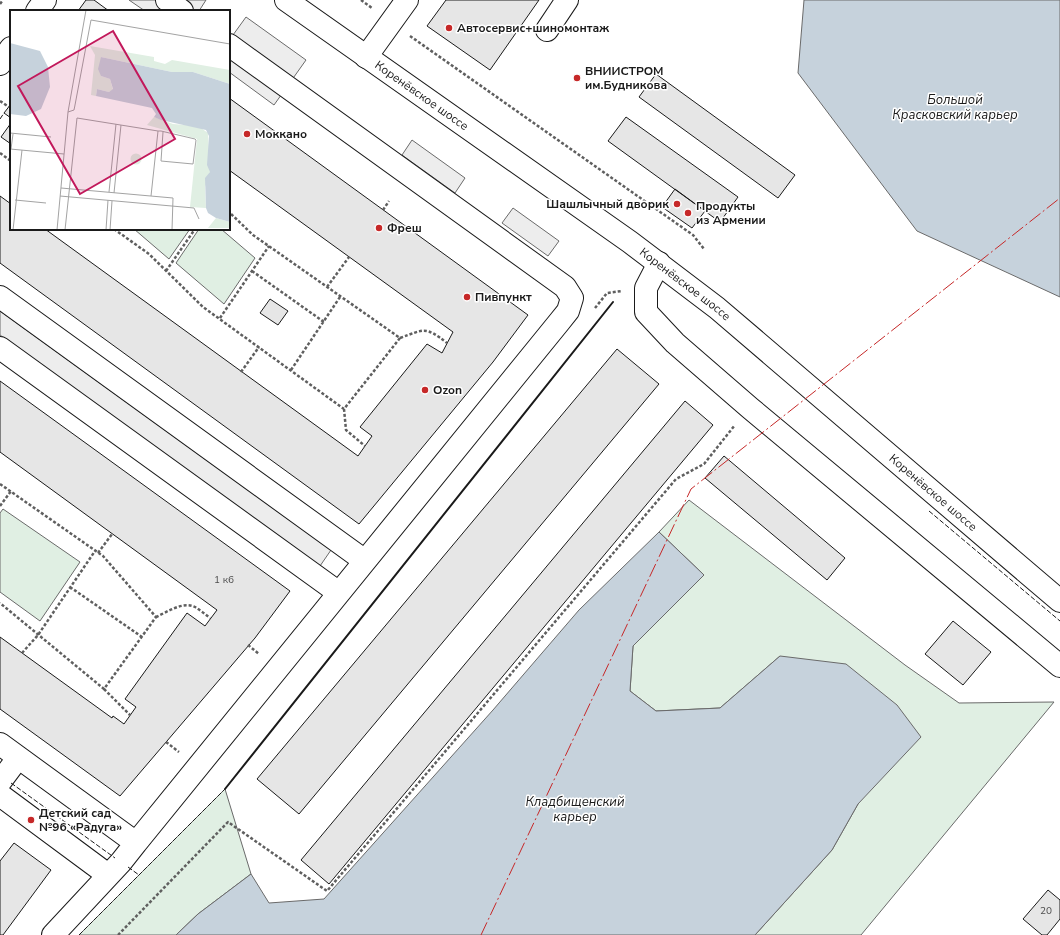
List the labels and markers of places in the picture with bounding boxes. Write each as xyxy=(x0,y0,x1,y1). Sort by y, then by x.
place label: Автосервис+шиномонтаж xyxy=(457,20,609,36)
marker: Автосервис+шиномонтаж xyxy=(444,23,454,33)
place label: ВНИИСТРОМ им.Будникова xyxy=(585,63,667,93)
marker: ВНИИСТРОМ им.Будникова xyxy=(572,73,582,83)
place label: Моккано xyxy=(255,126,307,142)
marker: Моккано xyxy=(242,129,252,139)
place label: Шашлычный дворик xyxy=(546,196,669,212)
place label: Продукты из Армении xyxy=(696,198,766,228)
marker: Шашлычный дворик xyxy=(672,199,682,209)
marker: Продукты из Армении xyxy=(683,208,693,218)
place label: Фреш xyxy=(387,220,422,236)
marker: Фреш xyxy=(374,223,384,233)
place label: Пивпункт xyxy=(475,289,532,305)
marker: Пивпункт xyxy=(462,292,472,302)
place label: Ozon xyxy=(433,382,462,398)
marker: Ozon xyxy=(420,385,430,395)
place label: Детский сад №96 «Радуга» xyxy=(39,805,122,835)
marker: Детский сад №96 «Радуга» xyxy=(26,815,36,825)

